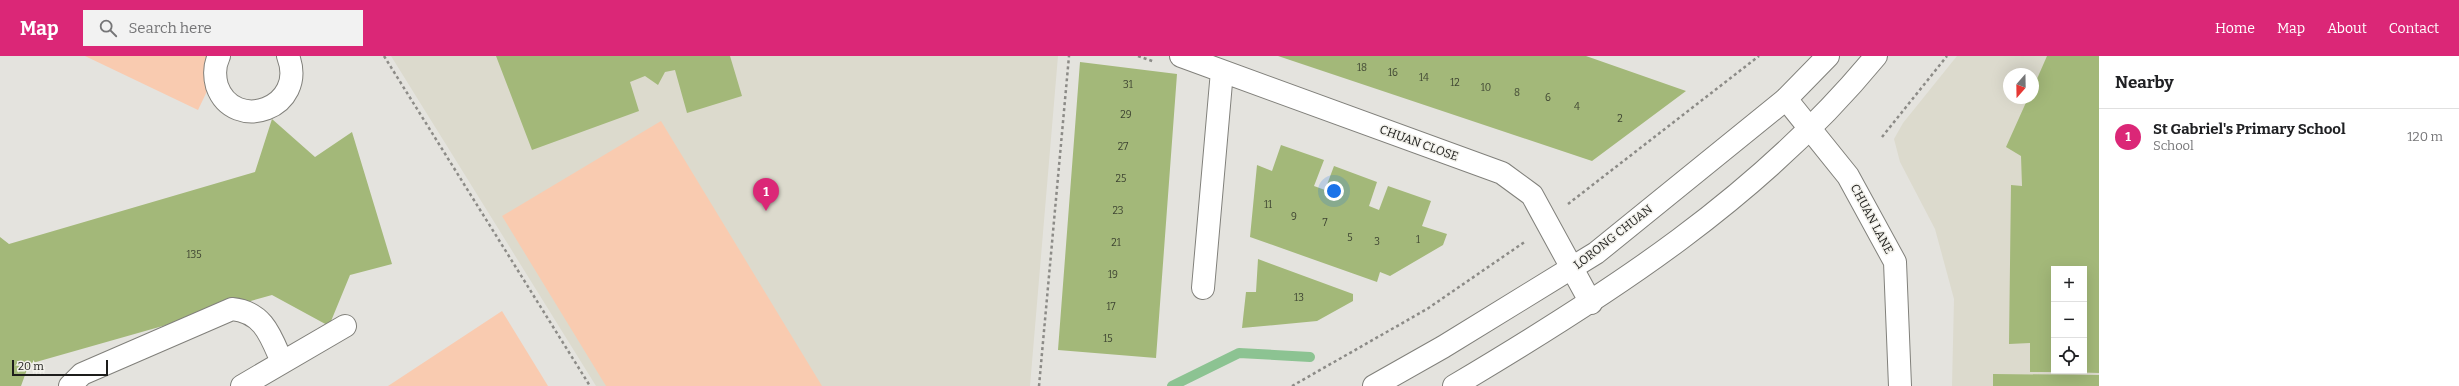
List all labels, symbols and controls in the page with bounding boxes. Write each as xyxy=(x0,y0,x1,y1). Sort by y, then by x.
search box xyxy=(83,10,363,46)
text: Map xyxy=(20,17,59,40)
icon: search xyxy=(97,17,119,39)
text: Search here xyxy=(129,19,212,37)
text: Home xyxy=(2215,20,2255,37)
text: Map xyxy=(2277,20,2305,37)
text: About xyxy=(2327,20,2367,37)
text: Contact xyxy=(2389,20,2439,37)
house number: 18 xyxy=(1357,62,1367,74)
house number: 16 xyxy=(1388,67,1398,79)
north arrow xyxy=(2003,68,2039,104)
house number: 14 xyxy=(1419,72,1429,84)
text: Nearby xyxy=(2115,72,2174,93)
house number: 12 xyxy=(1450,77,1460,89)
house number: 31 xyxy=(1123,79,1133,91)
house number: 10 xyxy=(1481,82,1491,94)
house number: 8 xyxy=(1514,87,1520,99)
house number: 6 xyxy=(1545,92,1551,104)
house number: 4 xyxy=(1574,101,1580,113)
house number: 29 xyxy=(1120,109,1132,121)
house number: 2 xyxy=(1617,113,1623,125)
text: St Gabriel's Primary School xyxy=(2153,120,2346,138)
street label: CHUAN CLOSE xyxy=(1378,122,1460,164)
text: 1 xyxy=(2125,129,2131,144)
text: 120 m xyxy=(2407,129,2443,144)
text: School xyxy=(2153,138,2194,153)
house number: 27 xyxy=(1118,141,1128,153)
house number: 25 xyxy=(1116,173,1126,185)
pin: 1 xyxy=(753,178,779,211)
your location xyxy=(1324,181,1344,201)
street label: CHUAN LANE xyxy=(1848,182,1896,256)
house number: 11 xyxy=(1264,199,1272,211)
street label: LORONG CHUAN xyxy=(1571,202,1655,272)
house number: 23 xyxy=(1112,205,1124,217)
house number: 9 xyxy=(1291,211,1297,223)
house number: 7 xyxy=(1322,217,1328,229)
house number: 5 xyxy=(1347,232,1353,244)
house number: 1 xyxy=(1416,234,1420,246)
house number: 3 xyxy=(1374,236,1380,248)
house number: 21 xyxy=(1111,237,1121,249)
house number: 135 xyxy=(186,249,202,261)
map controls xyxy=(2051,266,2087,374)
button: + xyxy=(2051,266,2087,302)
house number: 19 xyxy=(1108,269,1118,281)
house number: 13 xyxy=(1294,292,1304,304)
house number: 17 xyxy=(1107,301,1115,313)
button: − xyxy=(2051,302,2087,338)
house number: 15 xyxy=(1103,333,1113,345)
button: locate xyxy=(2051,338,2087,374)
scale bar xyxy=(12,358,108,377)
text: 20 m xyxy=(18,360,44,373)

